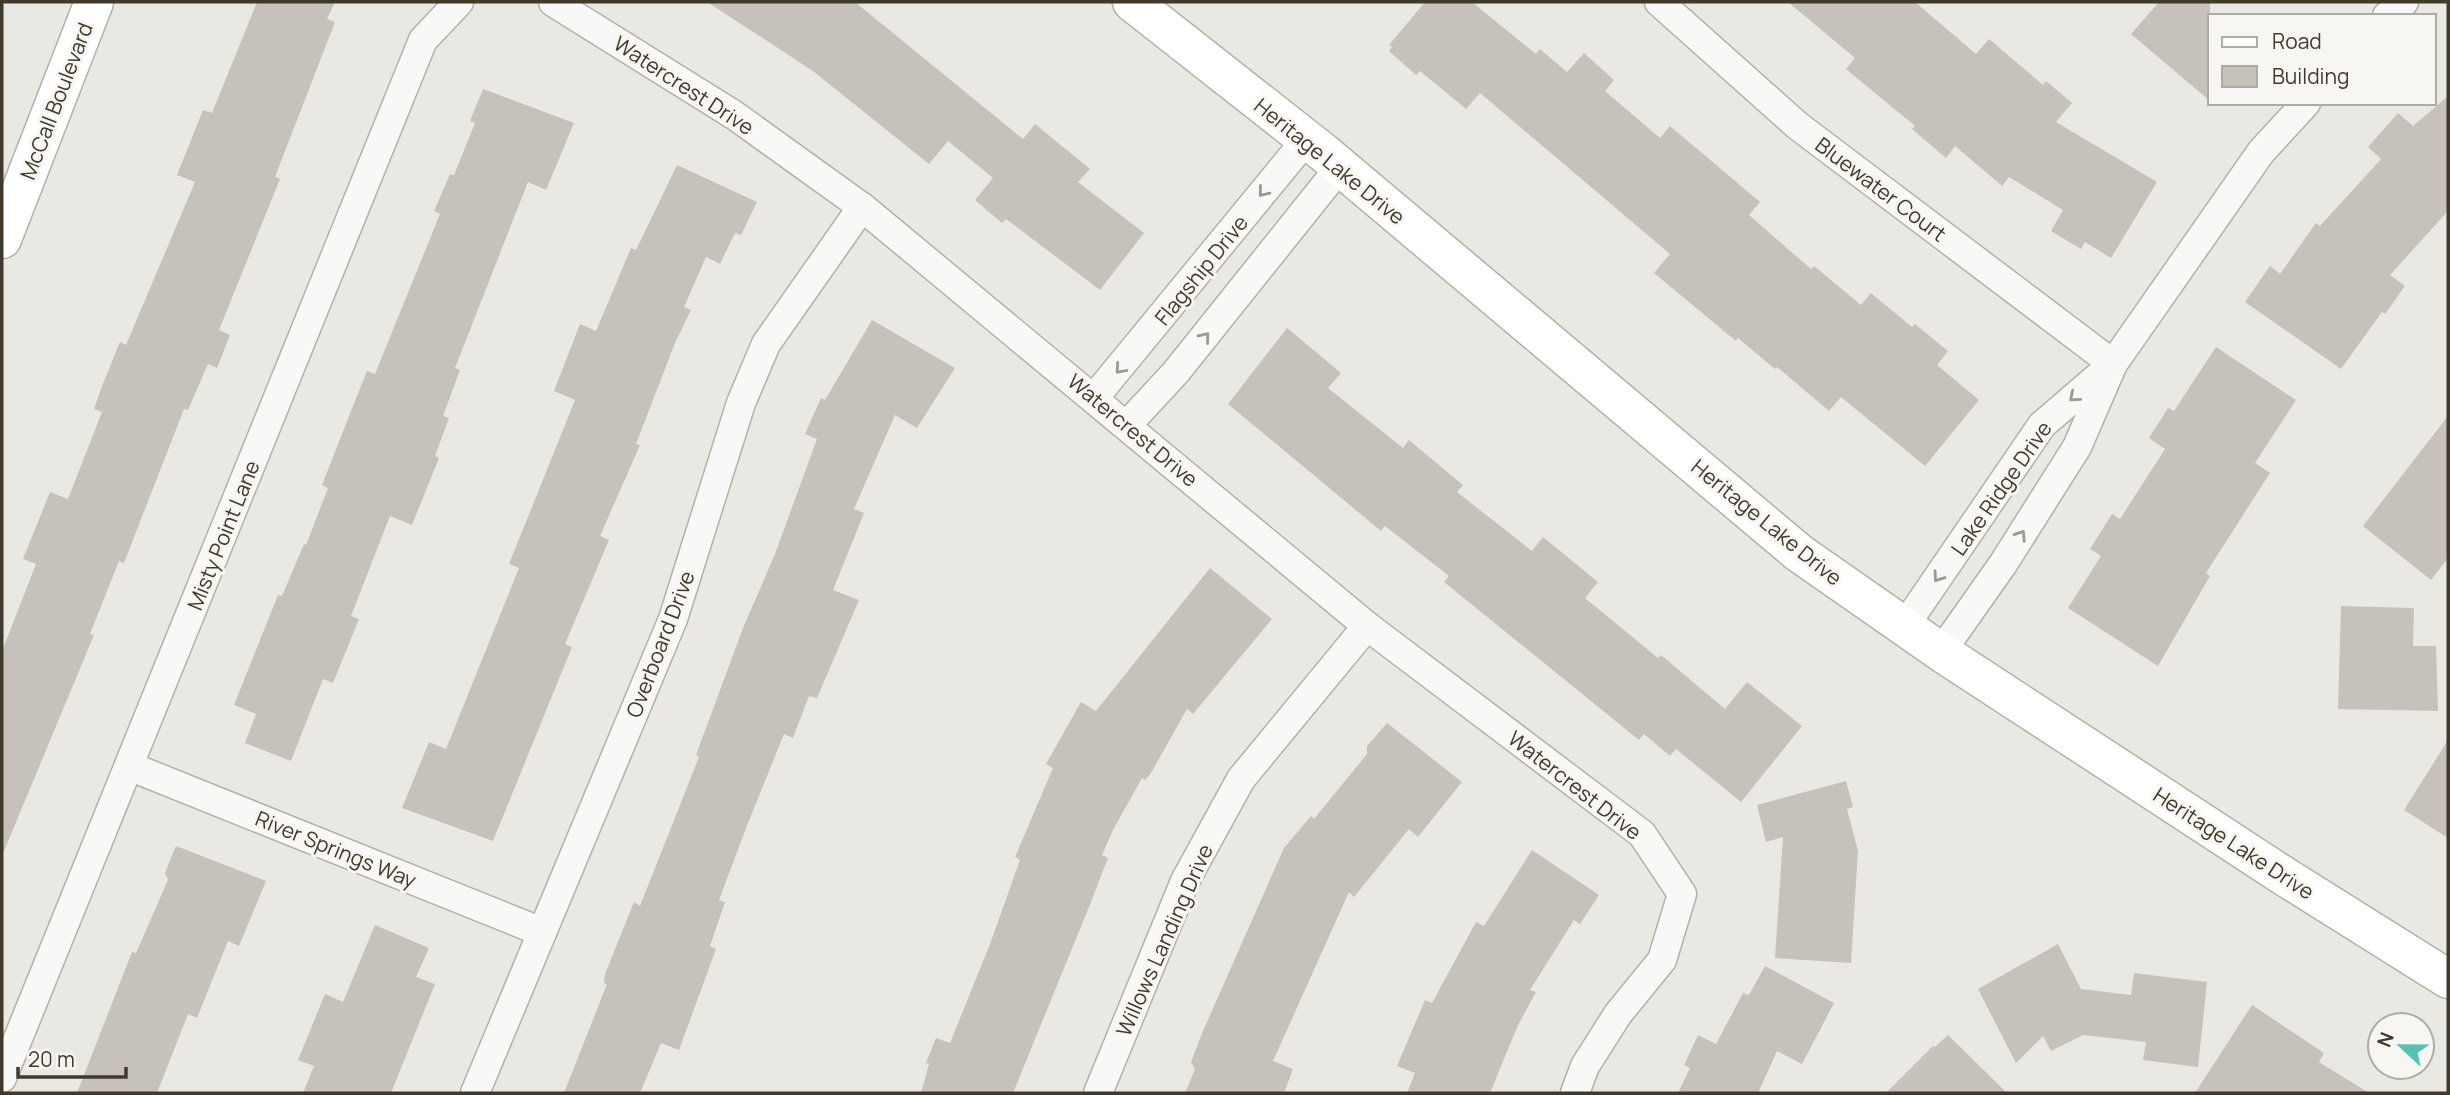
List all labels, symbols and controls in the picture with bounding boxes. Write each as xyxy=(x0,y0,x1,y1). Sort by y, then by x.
legend xyxy=(2208,14,2436,105)
street label: McCall Boulevard xyxy=(13,18,99,184)
text: Road xyxy=(2272,27,2322,55)
street label: Watercrest Drive xyxy=(608,29,760,141)
text: Building xyxy=(2272,62,2349,90)
street label: Heritage Lake Drive xyxy=(1249,92,1411,230)
street label: Bluewater Court xyxy=(1810,131,1952,247)
one-way arrow xyxy=(1259,184,1271,197)
street label: Flagship Drive xyxy=(1148,209,1254,331)
one-way arrow xyxy=(1197,333,1209,346)
one-way arrow xyxy=(1116,361,1128,374)
street label: Watercrest Drive xyxy=(1062,367,1204,493)
one-way arrow xyxy=(2070,389,2083,401)
street label: Lake Ridge Drive xyxy=(1944,415,2058,561)
street label: Heritage Lake Drive xyxy=(1686,453,1848,591)
street label: Misty Point Lane xyxy=(180,456,266,614)
one-way arrow xyxy=(2013,530,2026,543)
street label: Overboard Drive xyxy=(619,567,701,721)
one-way arrow xyxy=(1934,569,1946,582)
street label: Watercrest Drive xyxy=(1503,724,1647,846)
street label: Heritage Lake Drive xyxy=(2148,781,2320,905)
street label: River Springs Way xyxy=(251,804,421,894)
street label: Willows Landing Drive xyxy=(1109,840,1219,1040)
north arrow xyxy=(2366,1011,2436,1081)
text: N xyxy=(2371,1028,2400,1051)
scale bar xyxy=(18,1036,126,1080)
text: 20 m xyxy=(28,1045,75,1073)

